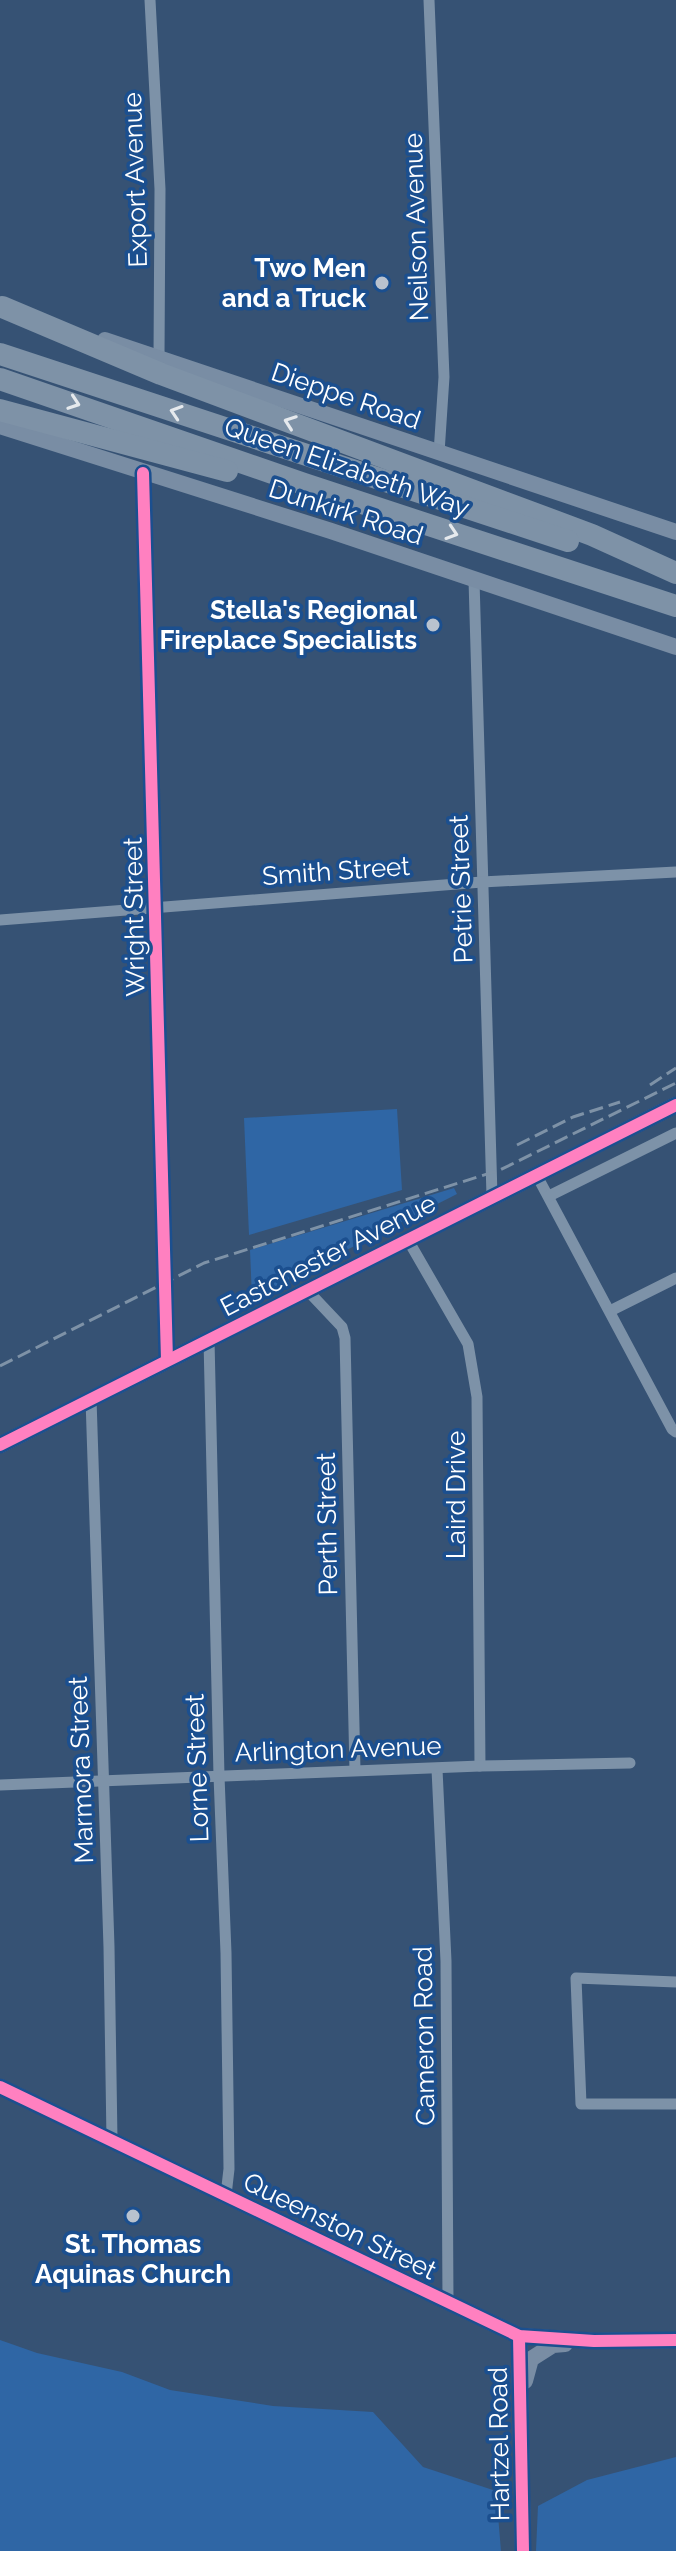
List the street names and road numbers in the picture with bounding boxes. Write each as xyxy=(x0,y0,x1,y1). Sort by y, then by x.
street label: Export Avenue xyxy=(117,92,153,268)
street label: Neilson Avenue xyxy=(398,132,434,322)
street label: Dieppe Road xyxy=(267,356,425,436)
street label: Queen Elizabeth Way xyxy=(221,411,473,523)
street label: Dunkirk Road xyxy=(265,473,427,551)
street label: Petrie Street xyxy=(443,814,479,964)
street label: Wright Street xyxy=(118,837,150,997)
street label: Smith Street xyxy=(261,851,411,891)
street label: Eastchester Avenue xyxy=(215,1188,441,1322)
street label: Laird Drive xyxy=(441,1431,471,1559)
street label: Perth Street xyxy=(311,1452,343,1596)
street label: Marmora Street xyxy=(63,1676,99,1864)
street label: Lorne Street xyxy=(179,1693,215,1843)
street label: Arlington Avenue xyxy=(234,1730,442,1768)
street label: Cameron Road xyxy=(407,1946,441,2126)
street label: Queenston Street xyxy=(239,2166,442,2286)
street label: Hartzel Road xyxy=(483,2367,515,2521)

